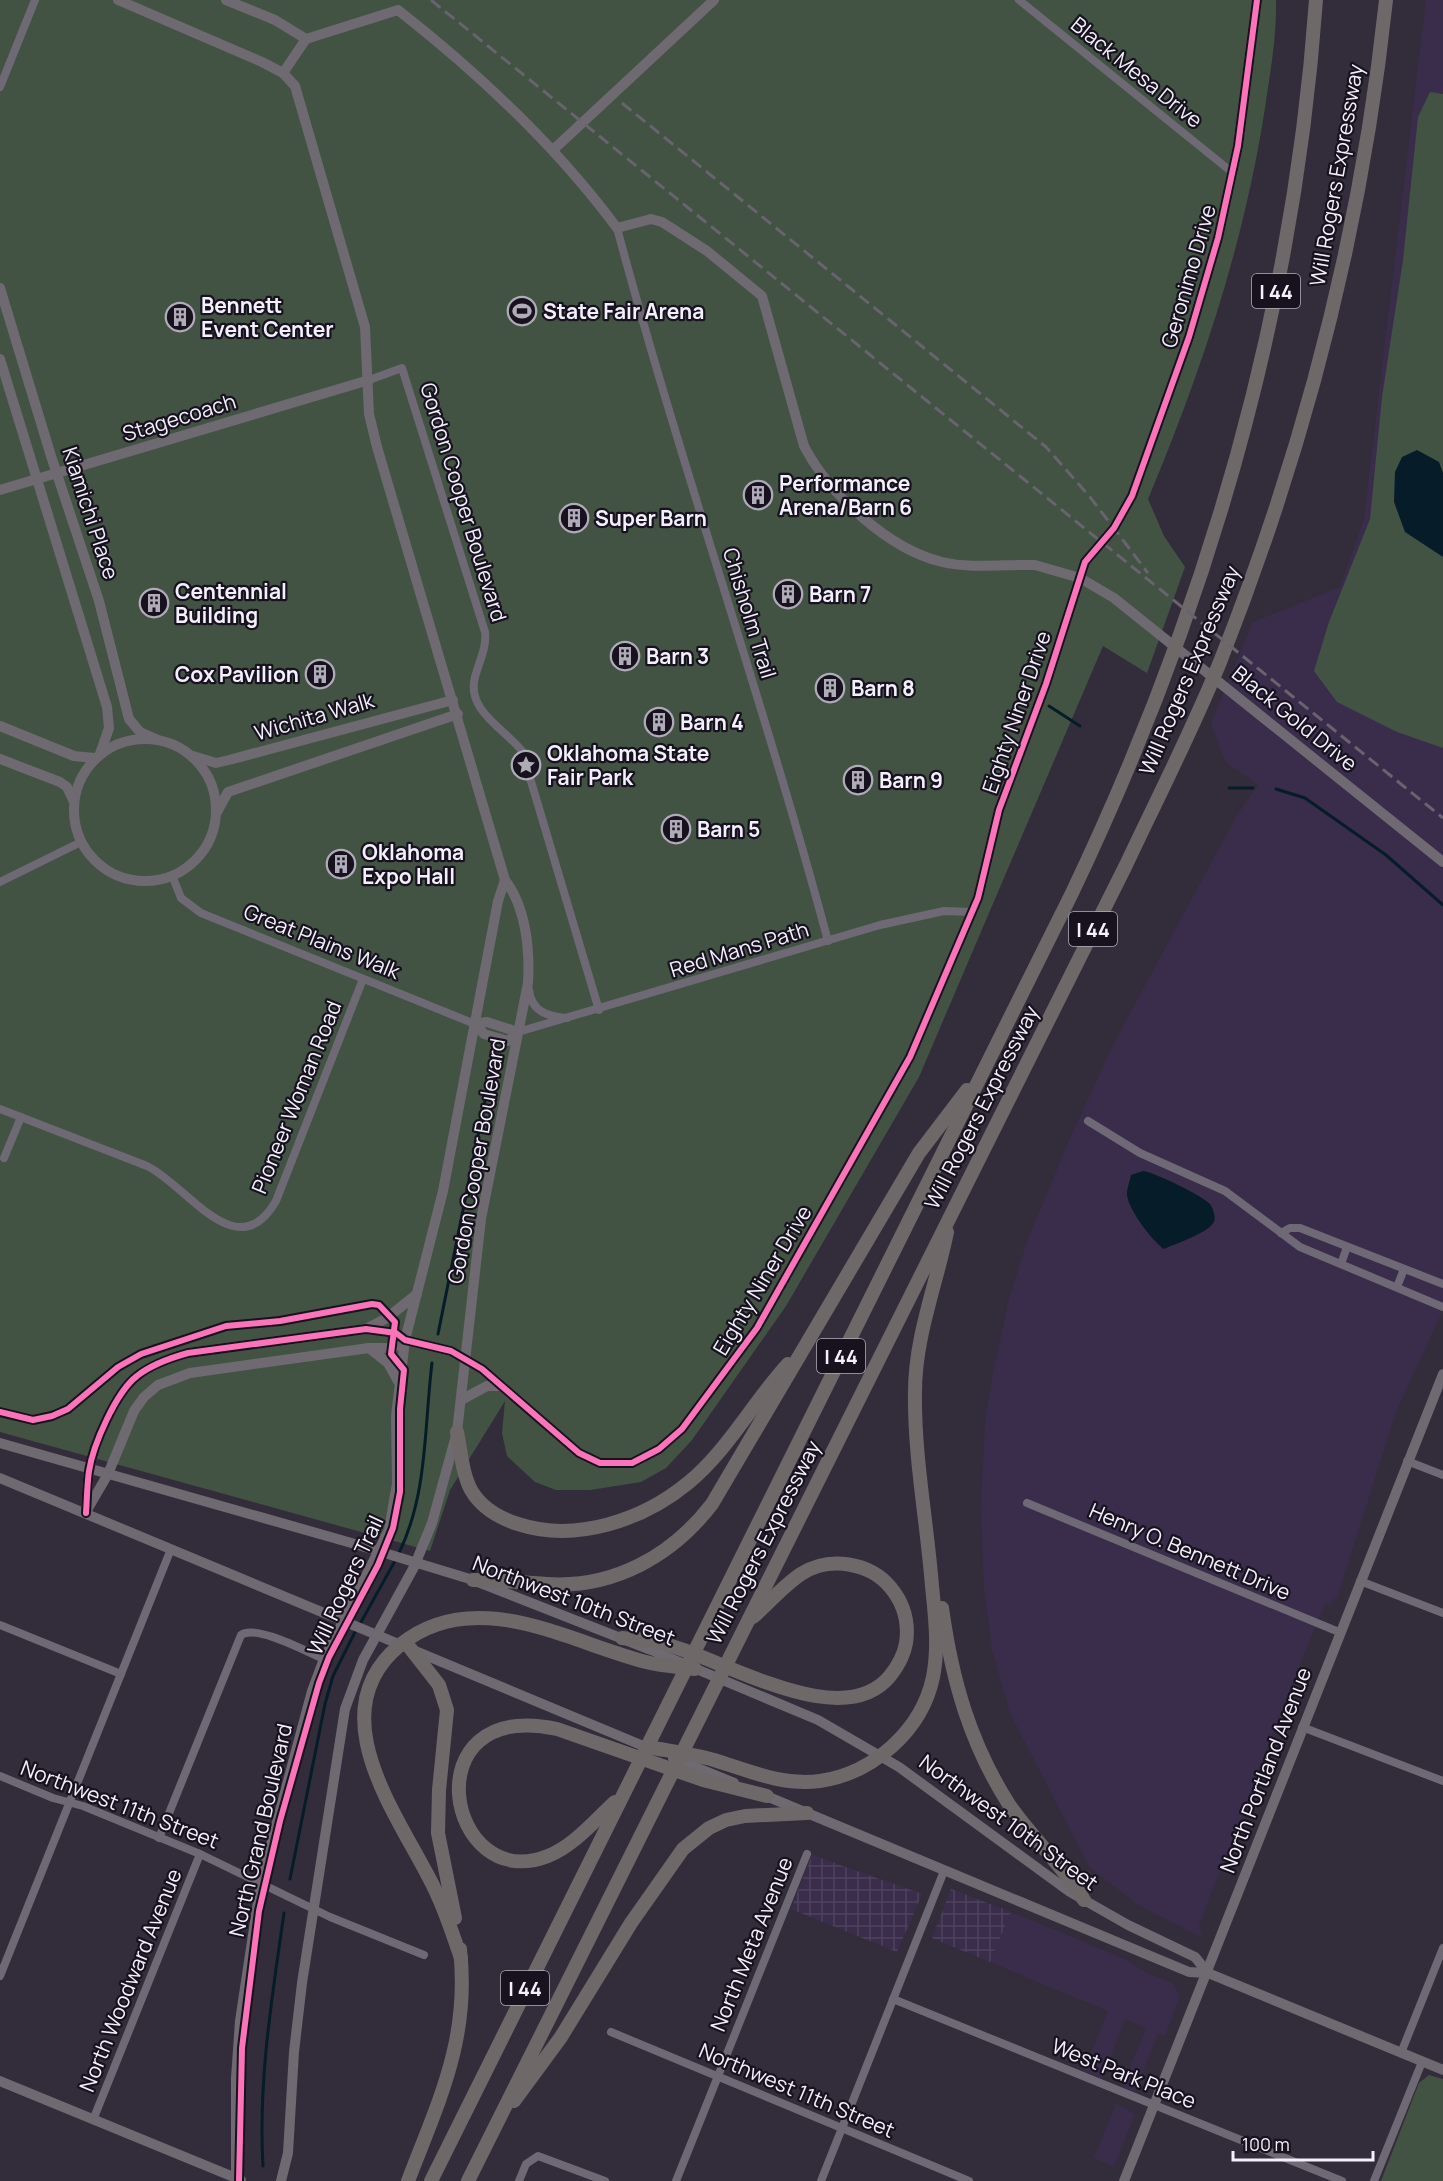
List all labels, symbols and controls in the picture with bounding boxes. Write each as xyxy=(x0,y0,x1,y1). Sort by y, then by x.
street label: Black Mesa Drive xyxy=(1065,10,1209,134)
street label: Will Rogers Expressway xyxy=(1303,62,1369,288)
street label: Geronimo Drive xyxy=(1154,201,1222,351)
road number: I 44 xyxy=(1252,274,1300,308)
place label: Bennett Event Center xyxy=(201,291,334,343)
sports icon: State Fair Arena xyxy=(506,295,538,327)
place label: State Fair Arena xyxy=(543,297,704,325)
building icon: Bennett Event Center xyxy=(164,301,196,333)
street label: Gordon Cooper Boulevard xyxy=(414,379,514,625)
street label: Stagecoach xyxy=(119,386,239,448)
street label: Kiamichi Place xyxy=(56,443,126,583)
place label: Performance Arena/Barn 6 xyxy=(779,469,912,521)
building icon: Performance Arena/Barn 6 xyxy=(742,479,774,511)
building icon: Super Barn xyxy=(558,502,590,534)
place label: Super Barn xyxy=(595,504,707,532)
street label: Chisholm Trail xyxy=(717,544,783,682)
street label: Will Rogers Expressway xyxy=(1132,561,1246,779)
place label: Centennial Building xyxy=(175,577,287,629)
building icon: Barn 7 xyxy=(772,578,804,610)
place label: Barn 7 xyxy=(809,580,871,608)
building icon: Centennial Building xyxy=(138,587,170,619)
street label: Eighty Niner Drive xyxy=(975,627,1057,797)
building icon: Barn 3 xyxy=(609,640,641,672)
place label: Barn 3 xyxy=(646,642,709,670)
building icon: Cox Pavilion xyxy=(304,658,336,690)
street label: Black Gold Drive xyxy=(1227,659,1363,777)
place label: Cox Pavilion xyxy=(175,660,299,688)
building icon: Barn 8 xyxy=(814,672,846,704)
place label: Barn 8 xyxy=(851,674,915,702)
street label: Wichita Walk xyxy=(251,685,378,746)
building icon: Barn 4 xyxy=(643,706,675,738)
place label: Barn 4 xyxy=(680,708,744,736)
place label: Oklahoma State Fair Park xyxy=(547,739,709,791)
place icon: Oklahoma State Fair Park xyxy=(510,749,542,781)
building icon: Barn 9 xyxy=(842,764,874,796)
place label: Barn 9 xyxy=(879,766,943,794)
building icon: Barn 5 xyxy=(660,813,692,845)
place label: Barn 5 xyxy=(697,815,760,843)
place label: Oklahoma Expo Hall xyxy=(362,838,464,890)
building icon: Oklahoma Expo Hall xyxy=(325,848,357,880)
street label: Great Plains Walk xyxy=(240,897,405,985)
road number: I 44 xyxy=(1069,912,1117,946)
street label: Red Mans Path xyxy=(666,915,812,983)
street label: Pioneer Woman Road xyxy=(245,997,347,1197)
street label: Will Rogers Expressway xyxy=(917,1000,1045,1214)
street label: Gordon Cooper Boulevard xyxy=(441,1036,511,1286)
street label: Eighty Niner Drive xyxy=(706,1200,818,1360)
road number: I 44 xyxy=(817,1339,865,1373)
street label: Will Rogers Expressway xyxy=(699,1435,827,1649)
street label: Henry O. Bennett Drive xyxy=(1085,1496,1295,1606)
street label: Will Rogers Trail xyxy=(300,1511,390,1659)
street label: Northwest 10th Street xyxy=(469,1548,679,1652)
street label: North Portland Avenue xyxy=(1213,1663,1317,1877)
street label: North Grand Boulevard xyxy=(222,1721,298,1939)
street label: Northwest 10th Street xyxy=(914,1748,1104,1896)
street label: Northwest 11th Street xyxy=(17,1753,223,1855)
street label: North Meta Avenue xyxy=(703,1853,799,2035)
street label: North Woodward Avenue xyxy=(72,1864,188,2096)
road number: I 44 xyxy=(501,1971,549,2005)
street label: West Park Place xyxy=(1048,2031,1200,2115)
street label: Northwest 11th Street xyxy=(695,2036,899,2144)
scale bar xyxy=(1233,2124,1372,2162)
text: 100 m xyxy=(1242,2132,1290,2156)

